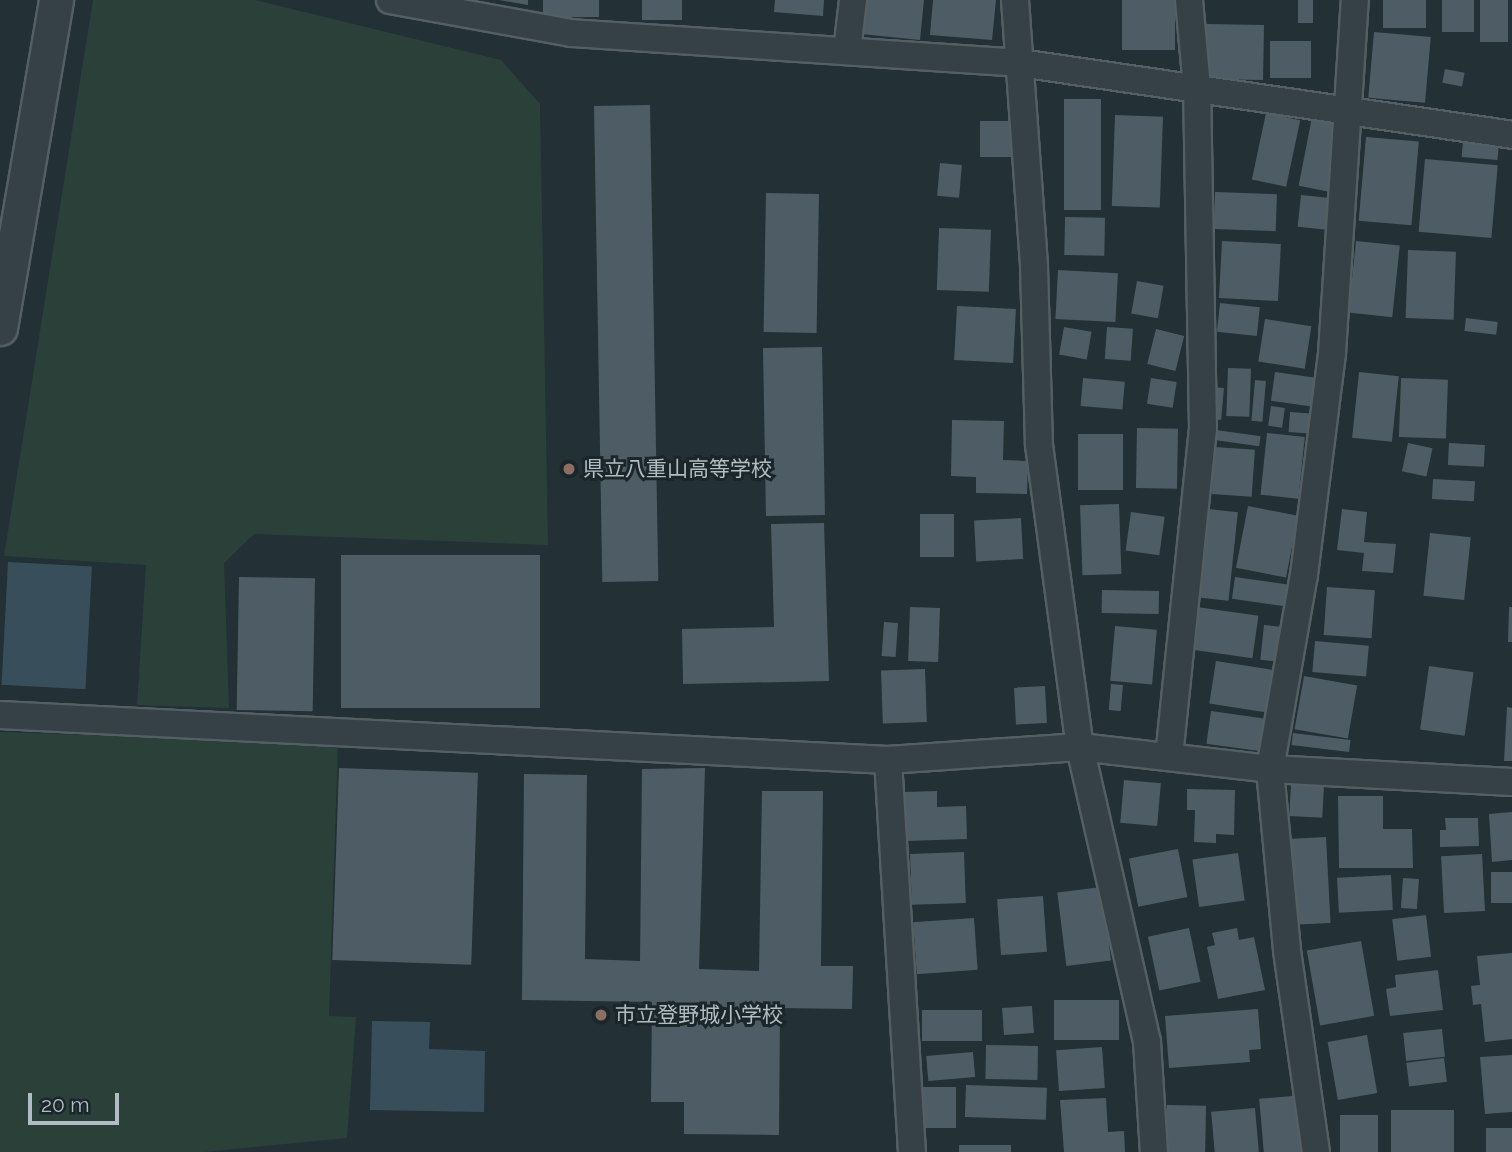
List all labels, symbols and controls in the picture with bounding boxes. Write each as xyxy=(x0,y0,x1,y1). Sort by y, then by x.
place label: 県立八重山高等学校 xyxy=(583,456,772,482)
marker: 県立八重山高等学校 xyxy=(561,461,577,477)
place label: 市立登野城小学校 xyxy=(615,1002,783,1028)
marker: 市立登野城小学校 xyxy=(593,1007,609,1023)
scale bar xyxy=(32,1078,122,1122)
text: 20 m xyxy=(41,1092,89,1117)

